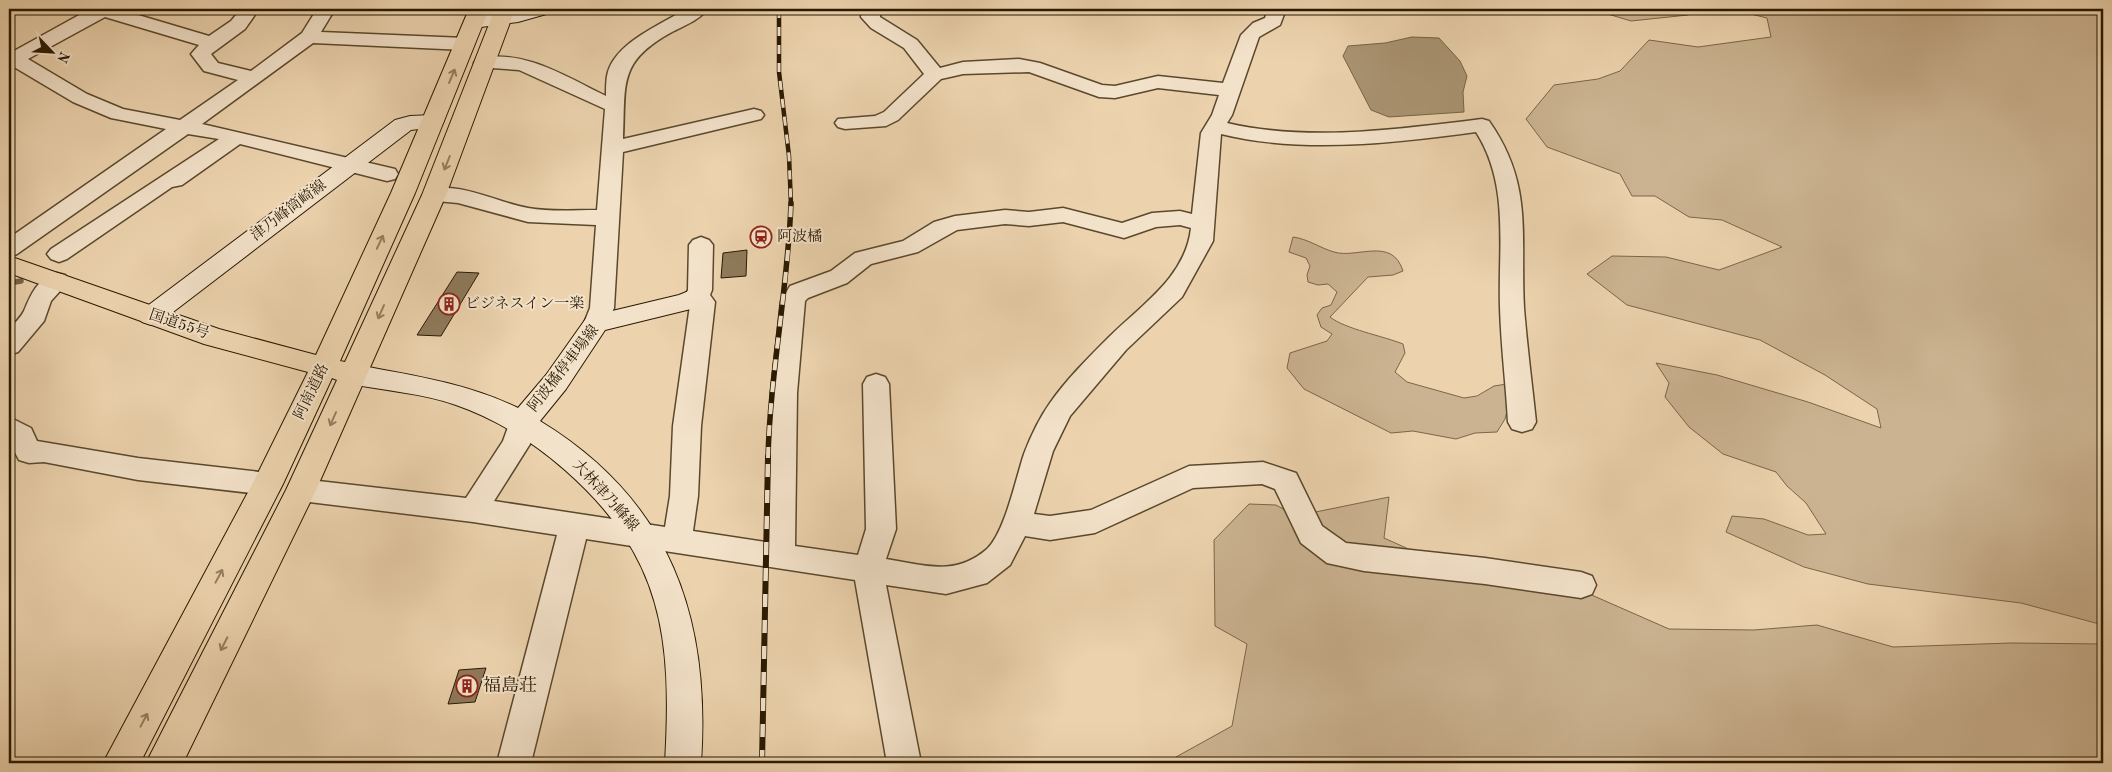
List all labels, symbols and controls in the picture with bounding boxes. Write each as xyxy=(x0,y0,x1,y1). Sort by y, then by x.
north arrow xyxy=(28,28,78,78)
text: N xyxy=(54,49,71,65)
one-way arrow xyxy=(448,69,457,84)
one-way arrow xyxy=(441,155,451,170)
street label: 津乃峰筒崎線 xyxy=(247,176,329,244)
station icon: 阿波橘 xyxy=(749,225,773,249)
place label: 阿波橘 xyxy=(777,228,822,245)
one-way arrow xyxy=(376,235,385,250)
building icon: ビジネスイン一楽 xyxy=(437,292,461,316)
place label: ビジネスイン一楽 xyxy=(465,295,584,312)
one-way arrow xyxy=(375,304,385,319)
street label: 国道55号 xyxy=(147,306,212,342)
street label: 阿波橘停車場線 xyxy=(524,322,602,415)
street label: 阿南道路 xyxy=(290,361,332,422)
one-way arrow xyxy=(327,411,337,426)
street label: 大林津乃峰線 xyxy=(569,456,642,534)
one-way arrow xyxy=(215,569,224,584)
one-way arrow xyxy=(219,636,229,651)
building icon: 福島荘 xyxy=(455,674,479,698)
place label: 福島荘 xyxy=(483,675,537,695)
one-way arrow xyxy=(140,713,149,728)

